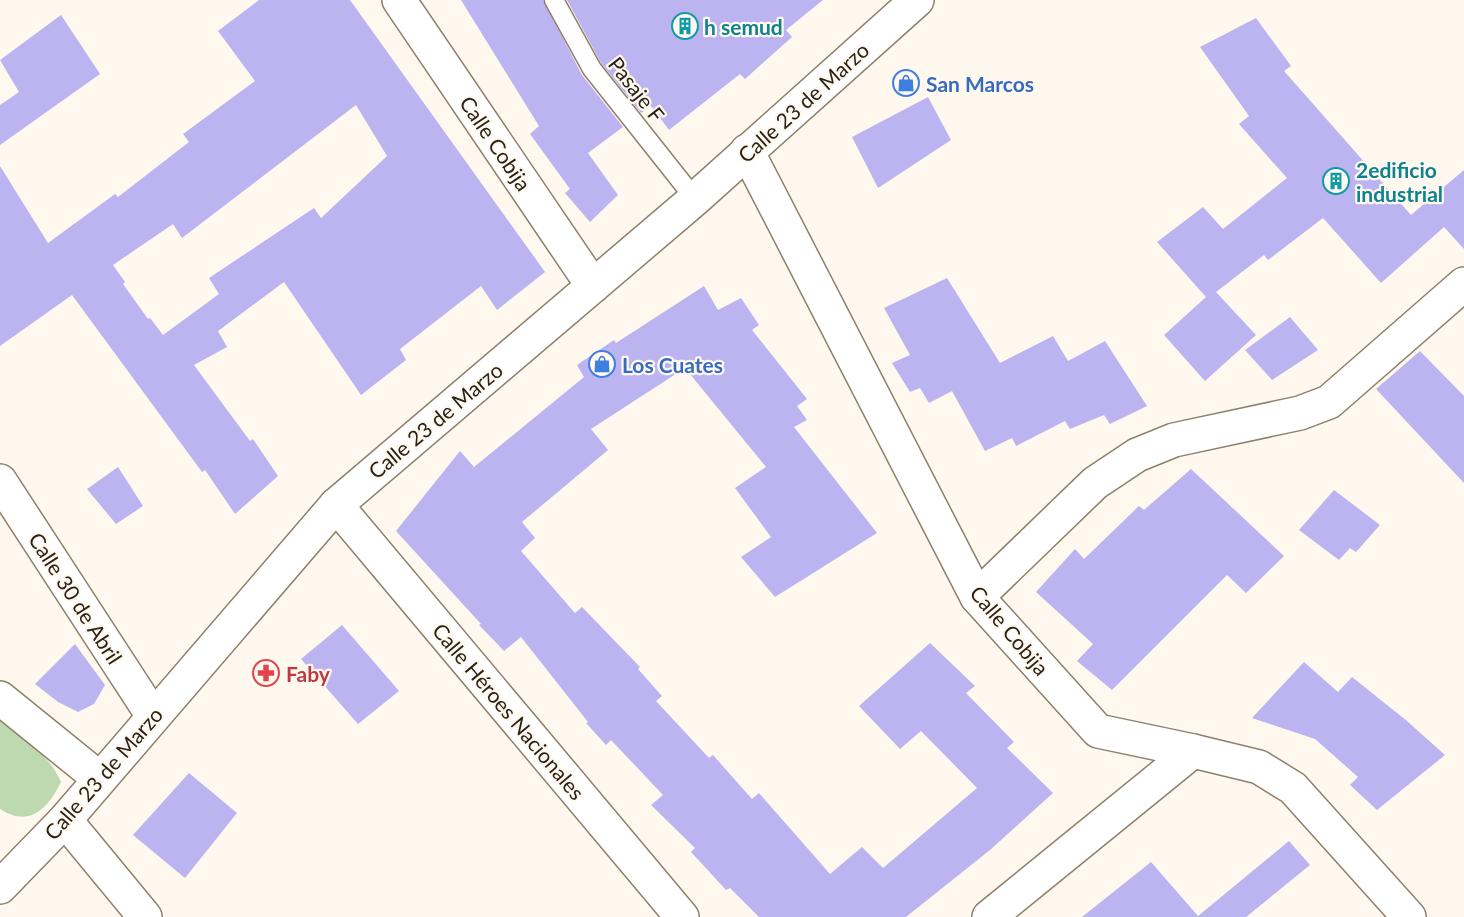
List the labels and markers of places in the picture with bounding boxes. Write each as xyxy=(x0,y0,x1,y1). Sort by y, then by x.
building icon: h semud xyxy=(670,11,700,41)
place label: h semud xyxy=(704,14,783,39)
shop icon: San Marcos xyxy=(891,68,921,98)
place label: San Marcos xyxy=(926,71,1034,96)
place label: 2edificio industrial xyxy=(1356,157,1443,206)
building icon: 2edificio industrial xyxy=(1321,166,1351,196)
shop icon: Los Cuates xyxy=(587,349,617,379)
place label: Los Cuates xyxy=(622,352,723,377)
pharmacy icon: Faby xyxy=(251,658,281,688)
place label: Faby xyxy=(286,661,331,686)

